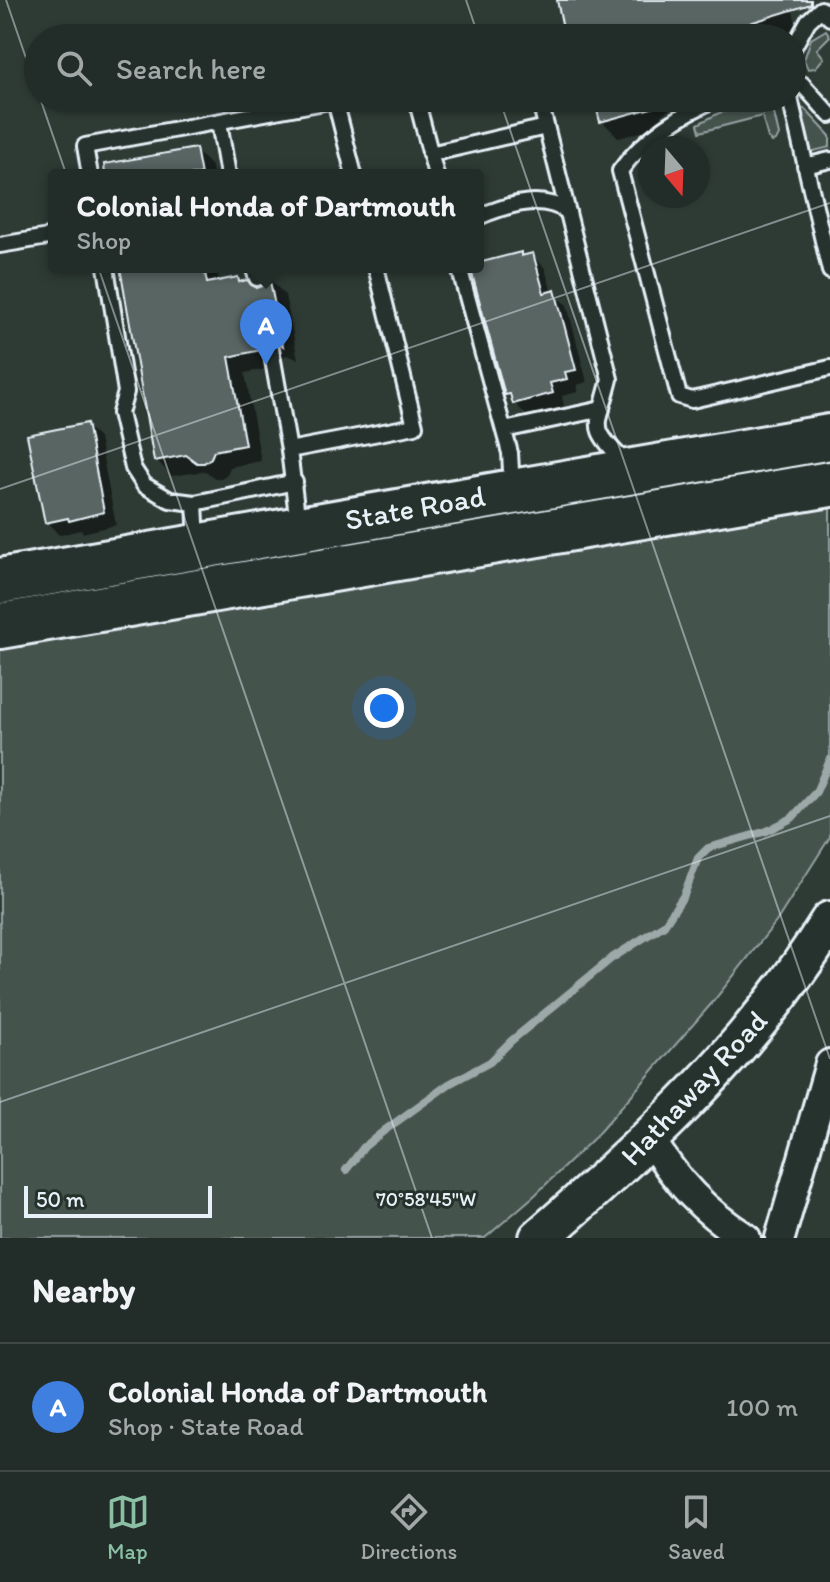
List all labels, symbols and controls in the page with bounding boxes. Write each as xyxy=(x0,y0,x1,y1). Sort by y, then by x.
search box xyxy=(24,24,806,112)
icon: search xyxy=(52,46,96,90)
text: Search here xyxy=(116,50,266,87)
north arrow xyxy=(638,136,710,208)
popup xyxy=(48,169,484,273)
text: Colonial Honda of Dartmouth xyxy=(76,187,456,224)
text: Shop xyxy=(76,224,131,256)
pin: A xyxy=(240,299,292,365)
street label: State Road xyxy=(342,477,488,538)
your location xyxy=(364,688,404,728)
street label: Hathaway Road xyxy=(612,1002,775,1173)
scale bar xyxy=(24,1182,212,1218)
text: 50 m xyxy=(36,1186,85,1213)
text: 70°58'45"W xyxy=(376,1187,476,1211)
text: Nearby xyxy=(32,1270,135,1311)
text: Colonial Honda of Dartmouth xyxy=(108,1373,487,1410)
text: A xyxy=(50,1391,66,1423)
text: 100 m xyxy=(726,1391,798,1423)
text: Shop · State Road xyxy=(108,1410,304,1442)
tab: Map xyxy=(106,1490,150,1565)
tab: Directions xyxy=(361,1490,457,1565)
tab: Saved xyxy=(668,1490,724,1565)

